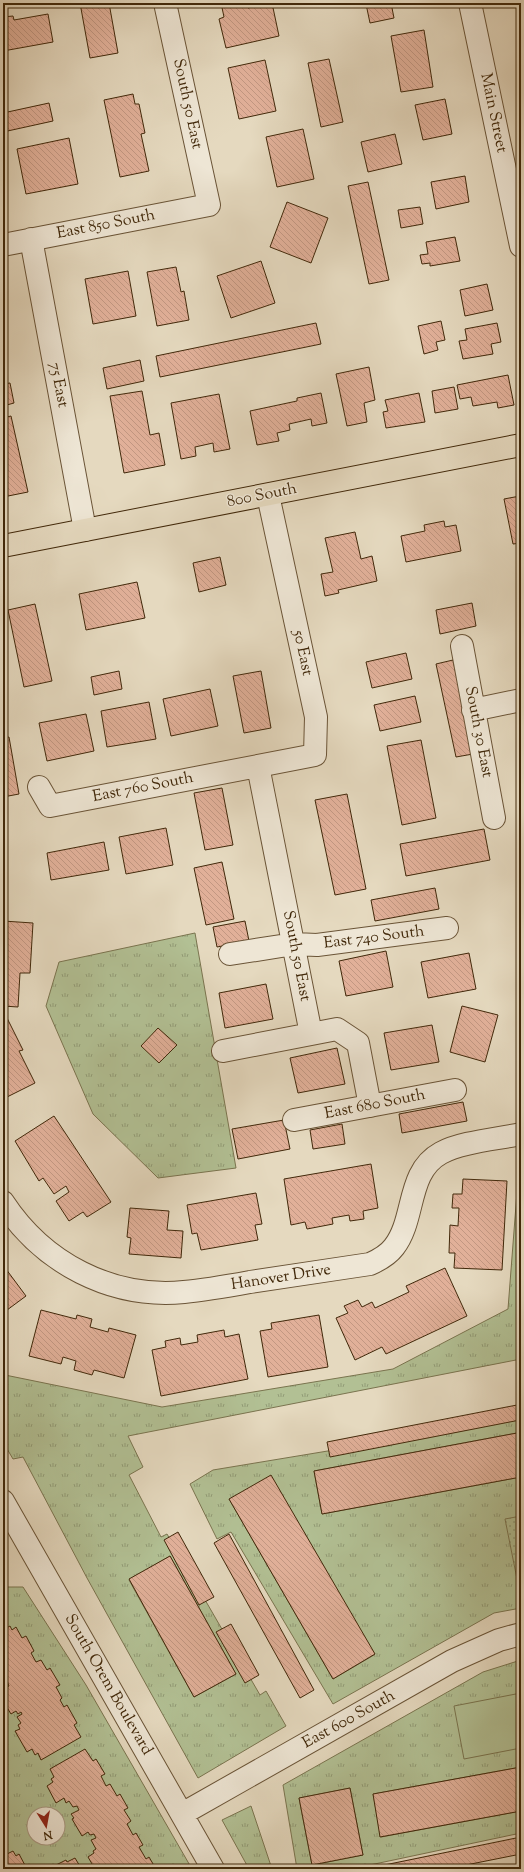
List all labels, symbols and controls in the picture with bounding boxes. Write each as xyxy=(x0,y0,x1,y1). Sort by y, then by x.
street label: South 50 East xyxy=(166,57,208,152)
street label: Main Street xyxy=(473,71,513,155)
street label: East 850 South xyxy=(55,204,158,246)
street label: 75 East xyxy=(42,360,74,410)
street label: 800 South xyxy=(225,478,299,514)
street label: 50 East xyxy=(286,627,318,678)
street label: South 30 East xyxy=(458,684,498,780)
street label: East 760 South xyxy=(91,767,196,809)
street label: South 50 East xyxy=(276,909,316,1004)
street label: East 740 South xyxy=(322,920,426,956)
street label: East 680 South xyxy=(323,1084,428,1126)
street label: Hanover Drive xyxy=(229,1259,333,1297)
street label: South Orem Boulevard xyxy=(58,1610,158,1760)
street label: East 600 South xyxy=(298,1685,400,1755)
north arrow xyxy=(26,1806,66,1846)
text: N xyxy=(42,1826,55,1844)

